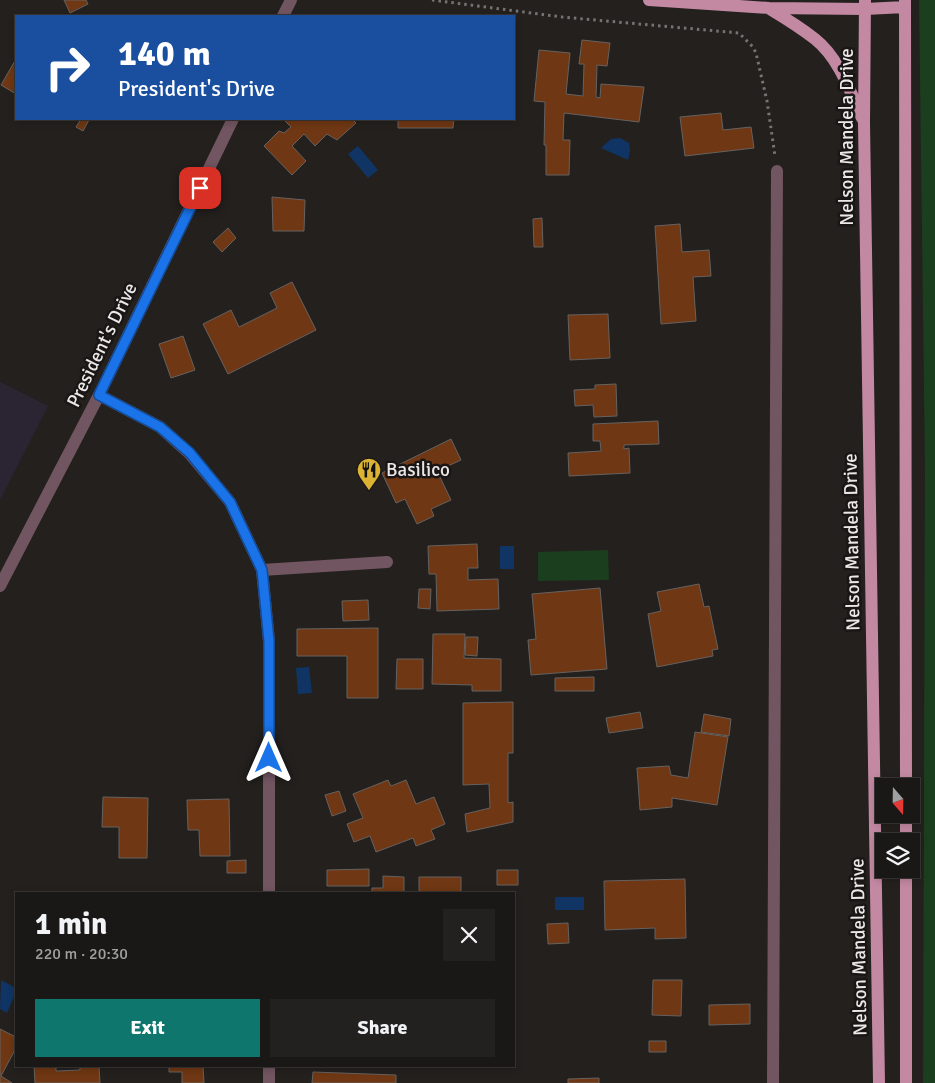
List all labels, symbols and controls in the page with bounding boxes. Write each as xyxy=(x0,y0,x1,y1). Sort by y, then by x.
text: 140 m xyxy=(118,32,211,75)
icon: right xyxy=(35,35,100,100)
street label: Nelson Mandela Drive xyxy=(835,48,859,226)
text: President's Drive xyxy=(118,75,275,102)
pin xyxy=(179,167,221,209)
icon: arrive xyxy=(186,174,214,202)
street label: President's Drive xyxy=(61,279,143,411)
street label: Nelson Mandela Drive xyxy=(838,453,866,631)
restaurant icon: Basilico xyxy=(356,457,382,491)
place label: Basilico xyxy=(386,458,450,482)
position arrow xyxy=(242,731,294,783)
north arrow xyxy=(875,778,920,822)
map controls xyxy=(875,778,920,878)
button: layers xyxy=(875,833,920,878)
street label: Nelson Mandela Drive xyxy=(845,858,873,1036)
text: 1 min xyxy=(35,906,107,943)
button: close xyxy=(443,909,495,961)
text: 220 m · 20:30 xyxy=(35,944,128,964)
button: Exit xyxy=(35,999,260,1057)
button: Share xyxy=(270,999,495,1057)

